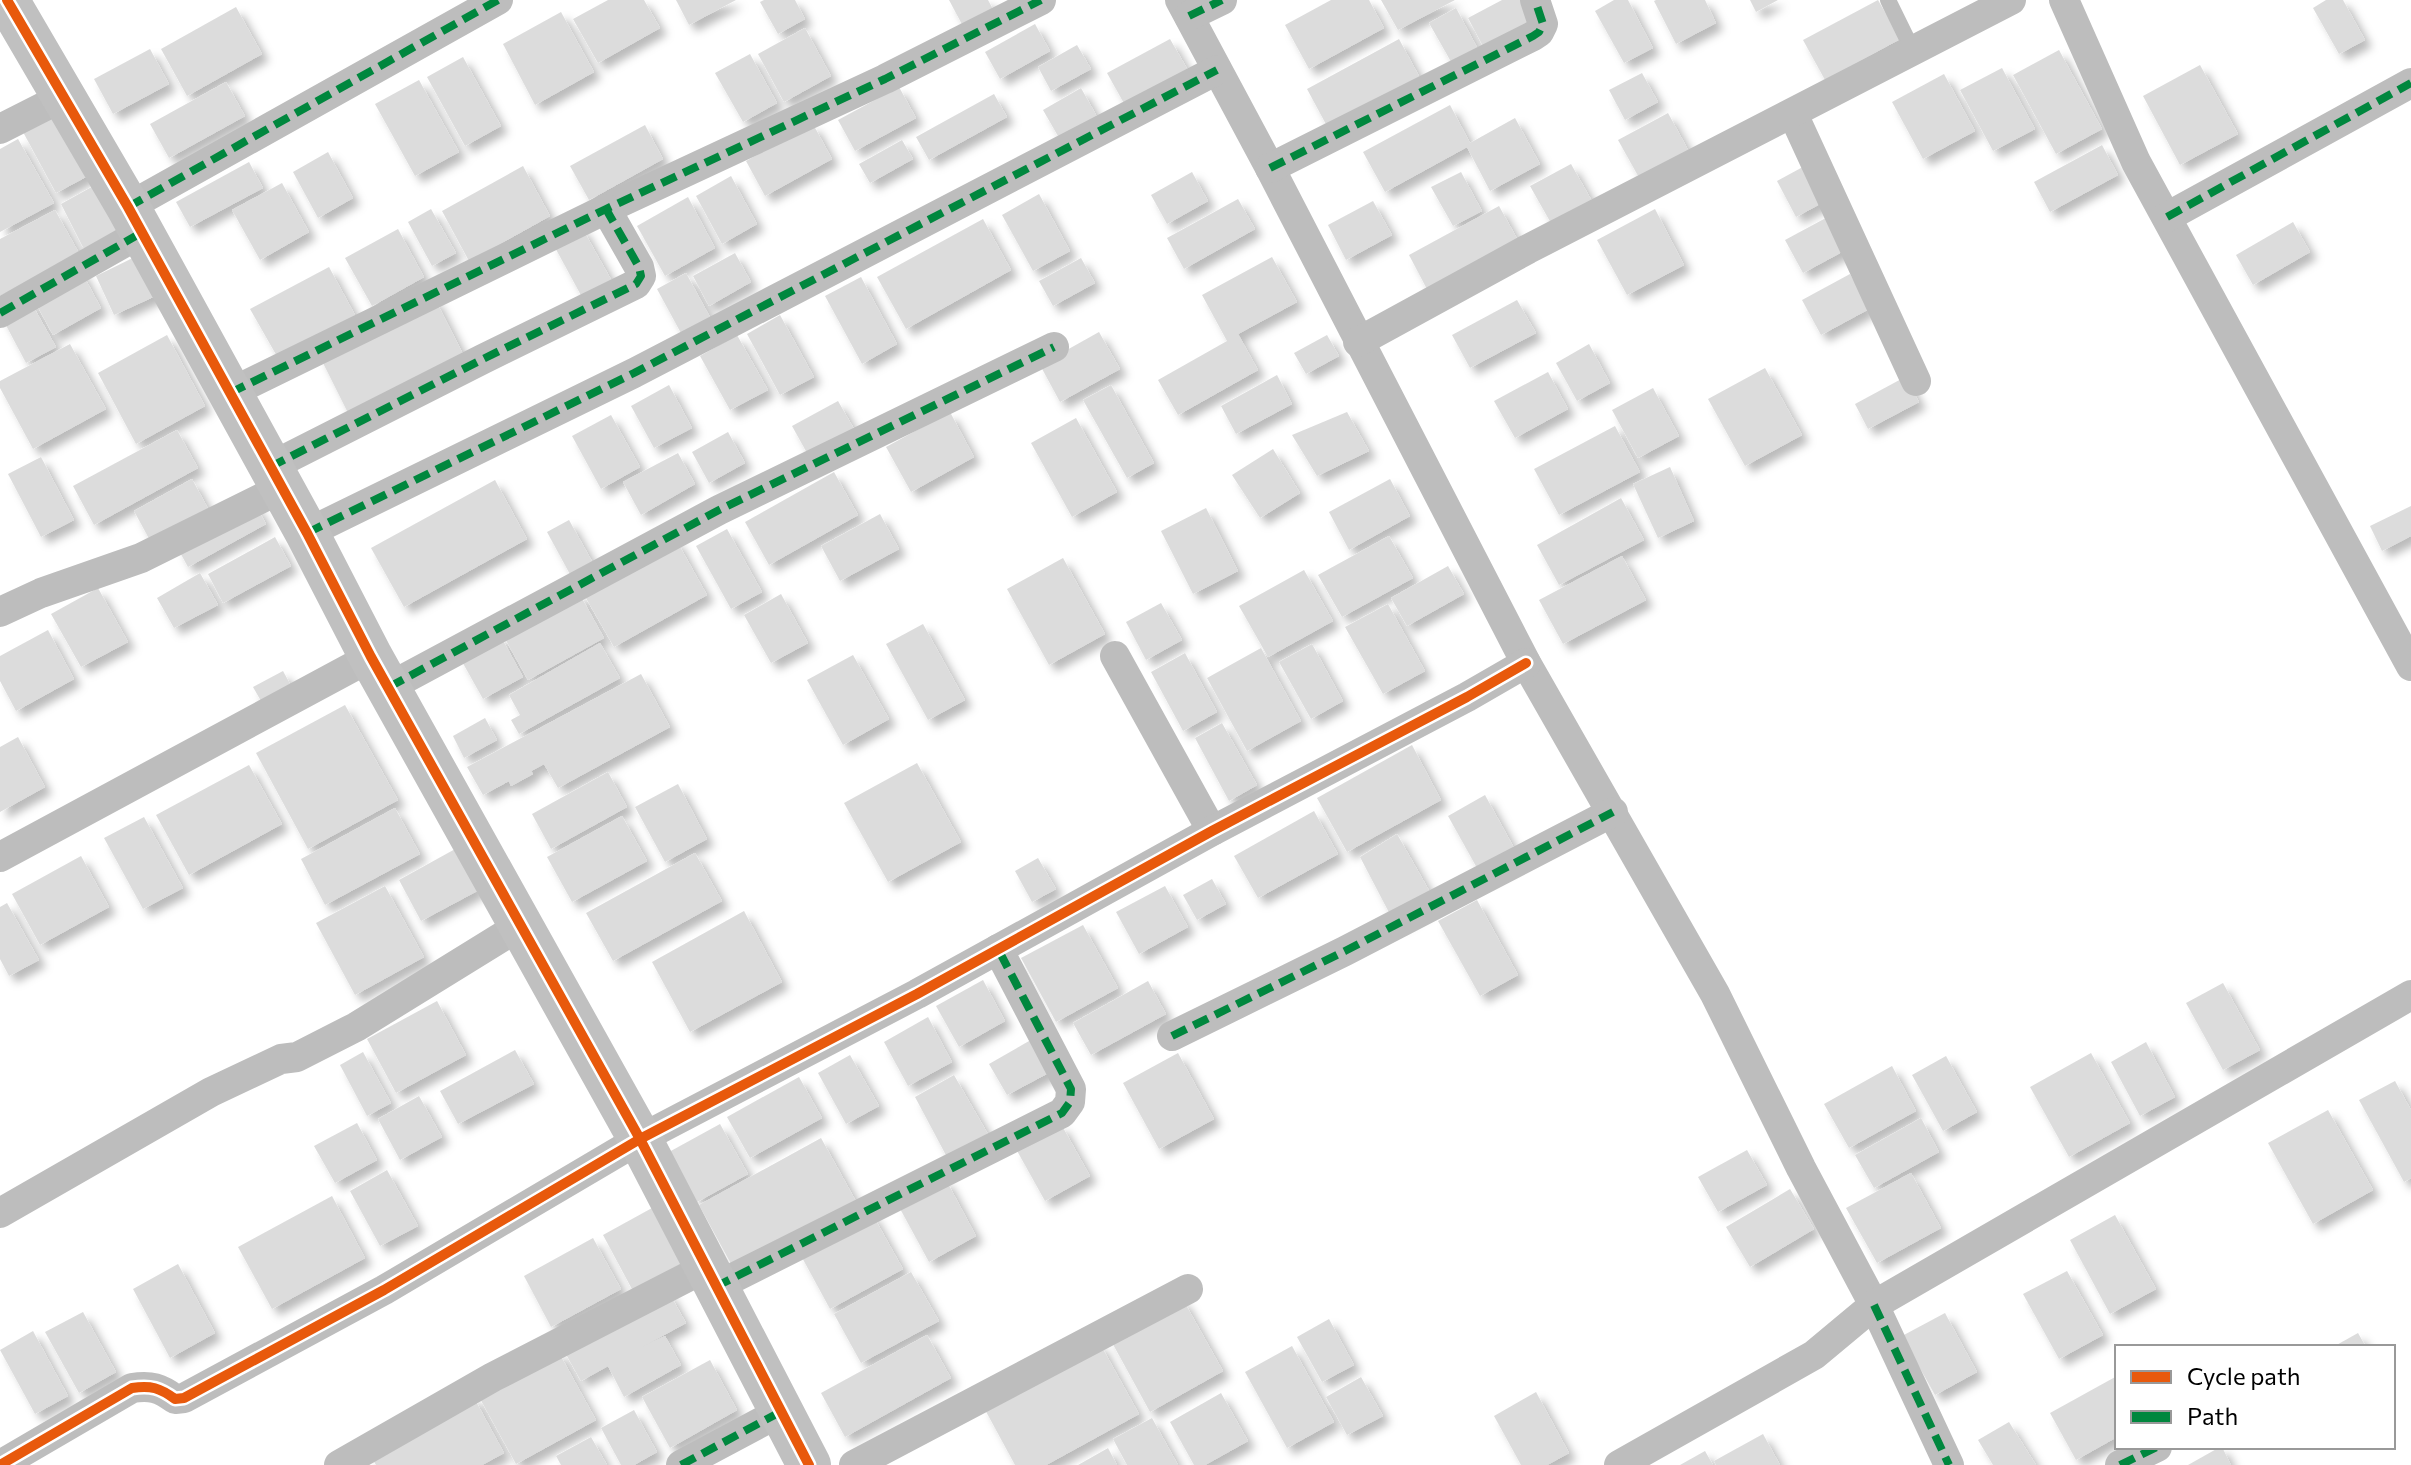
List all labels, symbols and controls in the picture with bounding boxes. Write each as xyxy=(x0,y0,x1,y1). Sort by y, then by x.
legend xyxy=(2115,1345,2395,1449)
text: Cycle path xyxy=(2187,1361,2301,1390)
text: Path xyxy=(2187,1401,2238,1430)

